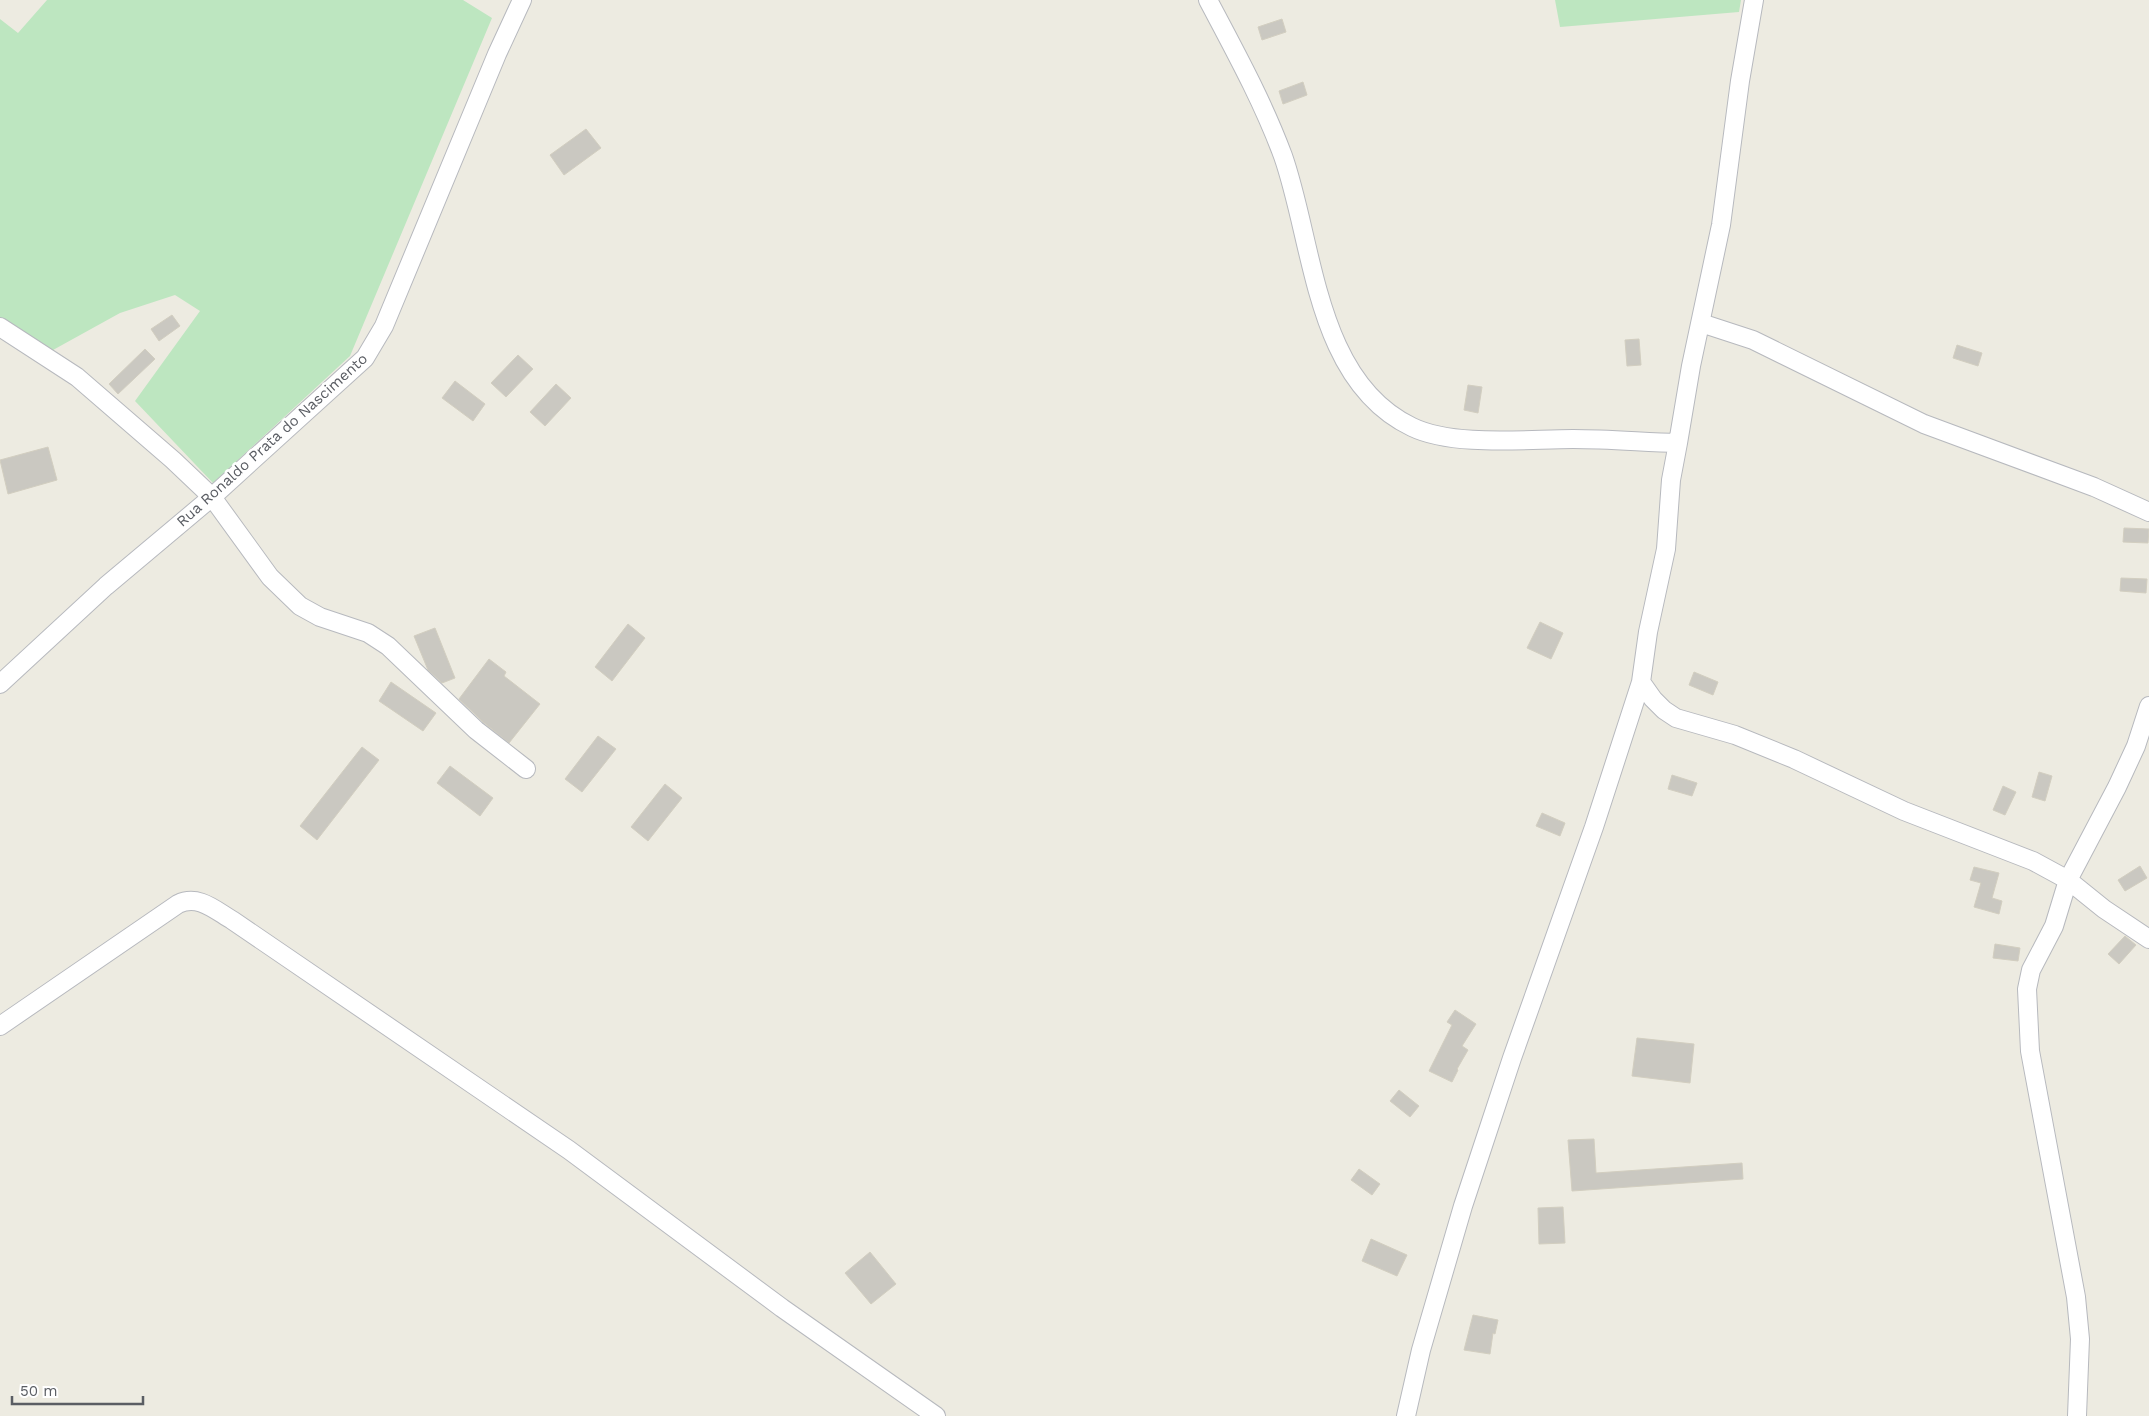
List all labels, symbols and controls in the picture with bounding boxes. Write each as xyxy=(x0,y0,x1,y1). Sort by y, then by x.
street label: Rua Ronaldo Prata do Nascimento xyxy=(173,350,371,530)
scale bar xyxy=(12,1374,144,1406)
text: 50 m xyxy=(20,1382,57,1400)

